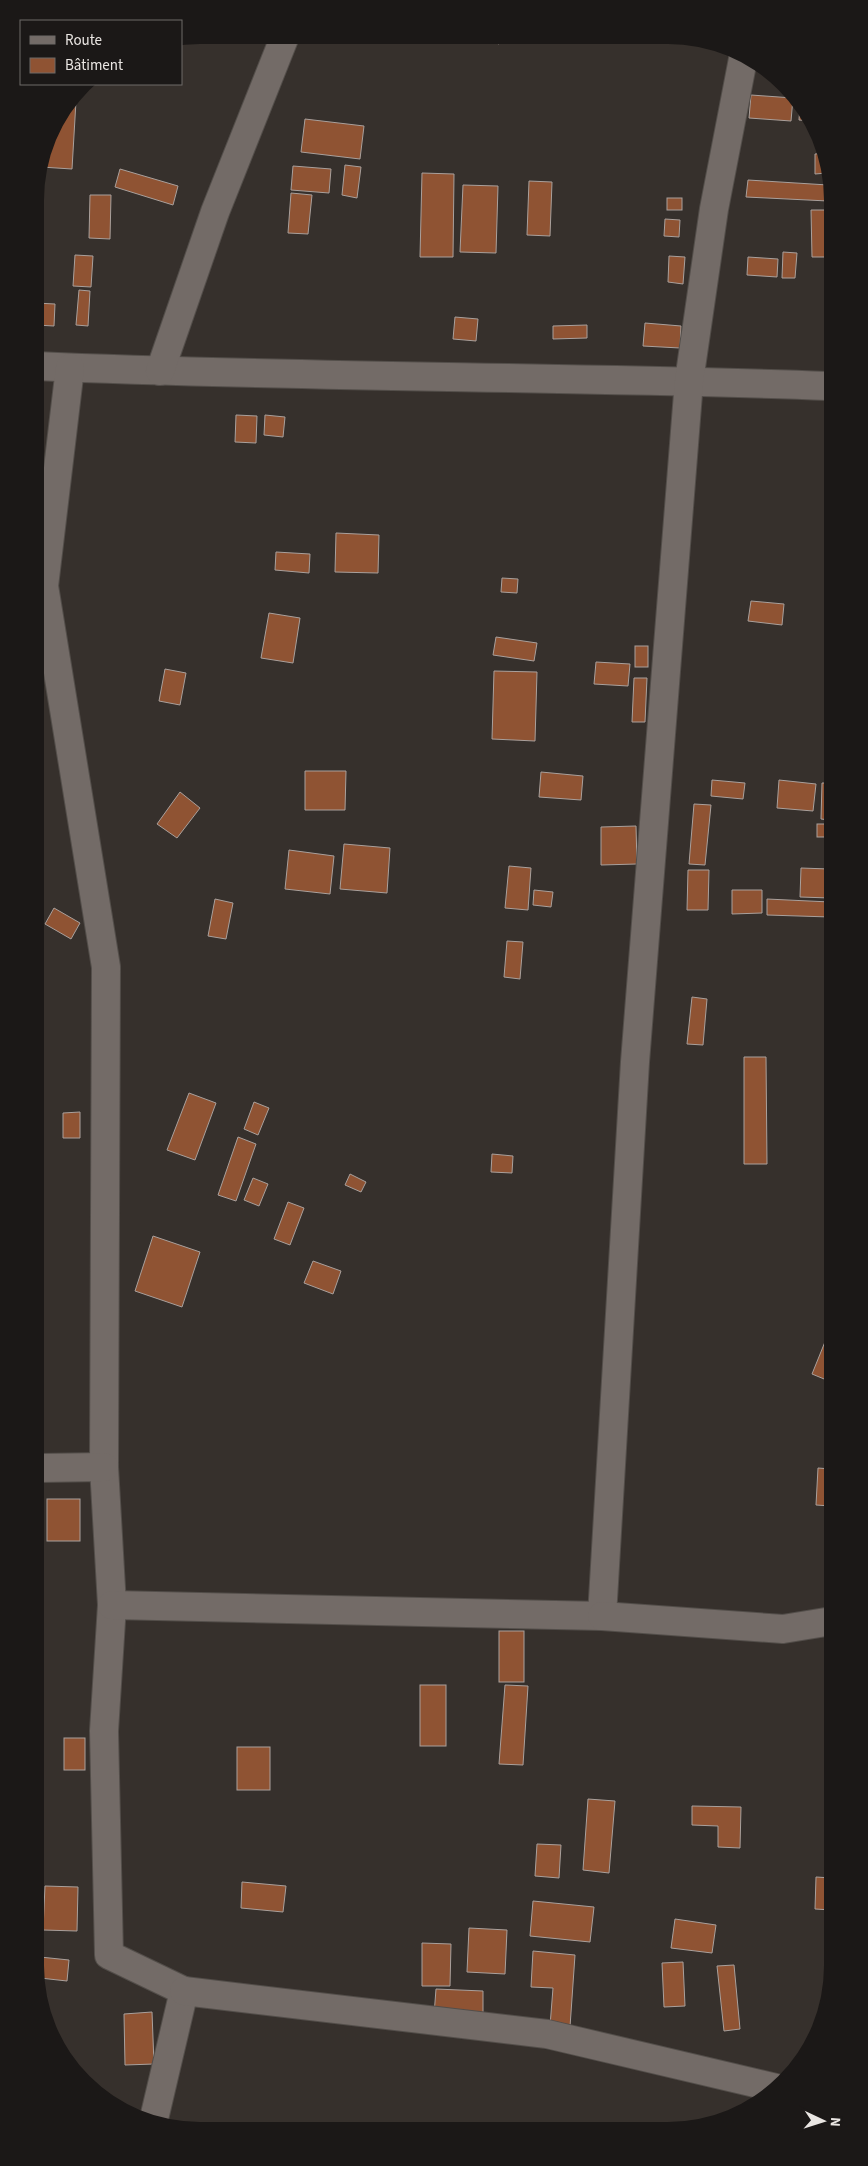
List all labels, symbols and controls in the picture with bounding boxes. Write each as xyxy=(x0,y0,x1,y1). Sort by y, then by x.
legend xyxy=(20,20,182,85)
text: Route xyxy=(65,30,102,51)
text: Bâtiment xyxy=(65,55,123,76)
north arrow xyxy=(798,2096,848,2146)
text: N xyxy=(825,2116,845,2127)

